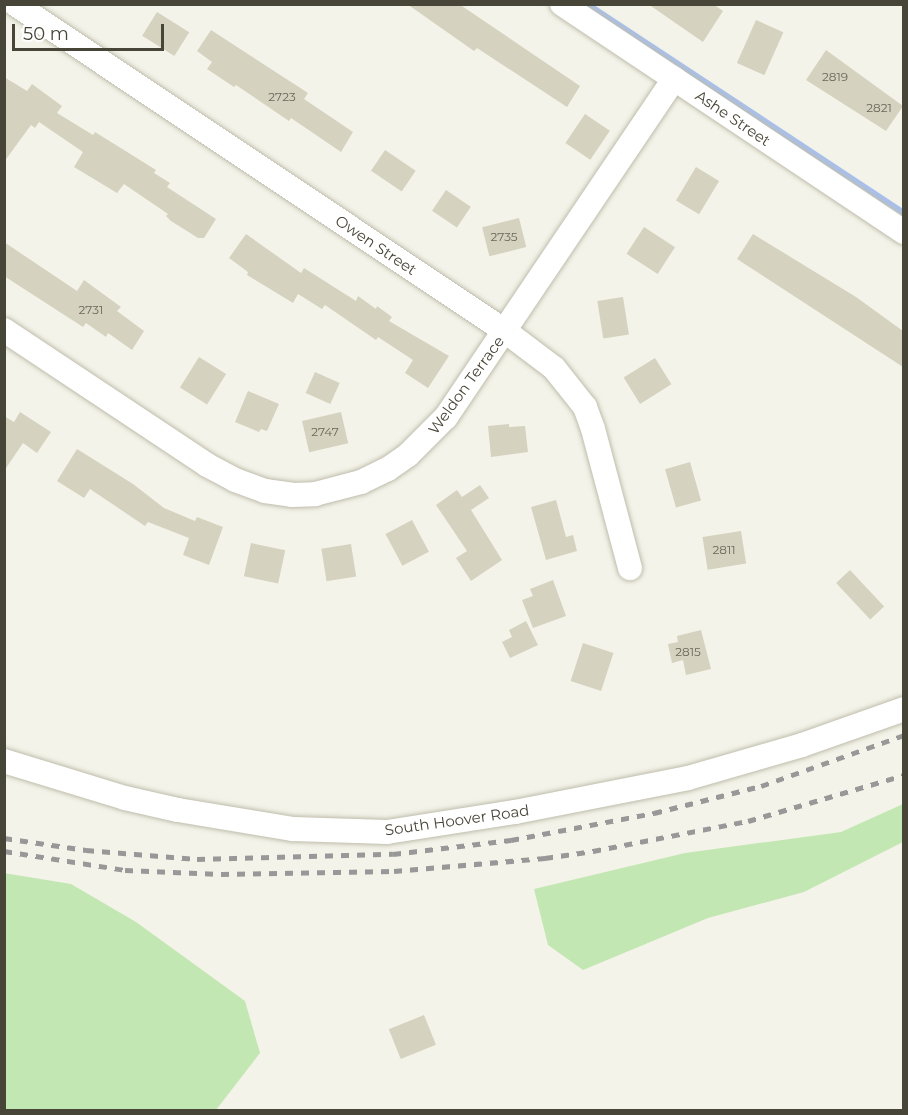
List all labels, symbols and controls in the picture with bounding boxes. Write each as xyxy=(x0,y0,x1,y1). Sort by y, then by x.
scale bar xyxy=(15,12,166,50)
text: 50 m xyxy=(23,23,69,45)
house number: 2819 xyxy=(822,70,848,84)
street label: Ashe Street xyxy=(692,86,774,150)
house number: 2723 xyxy=(268,90,296,104)
house number: 2821 xyxy=(866,101,892,115)
street label: Owen Street xyxy=(332,211,420,279)
house number: 2735 xyxy=(490,230,518,244)
house number: 2731 xyxy=(79,303,103,317)
street label: Weldon Terrace xyxy=(424,332,508,438)
house number: 2747 xyxy=(311,425,339,439)
house number: 2811 xyxy=(712,543,736,557)
house number: 2815 xyxy=(675,645,701,659)
street label: South Hoover Road xyxy=(384,801,530,839)

